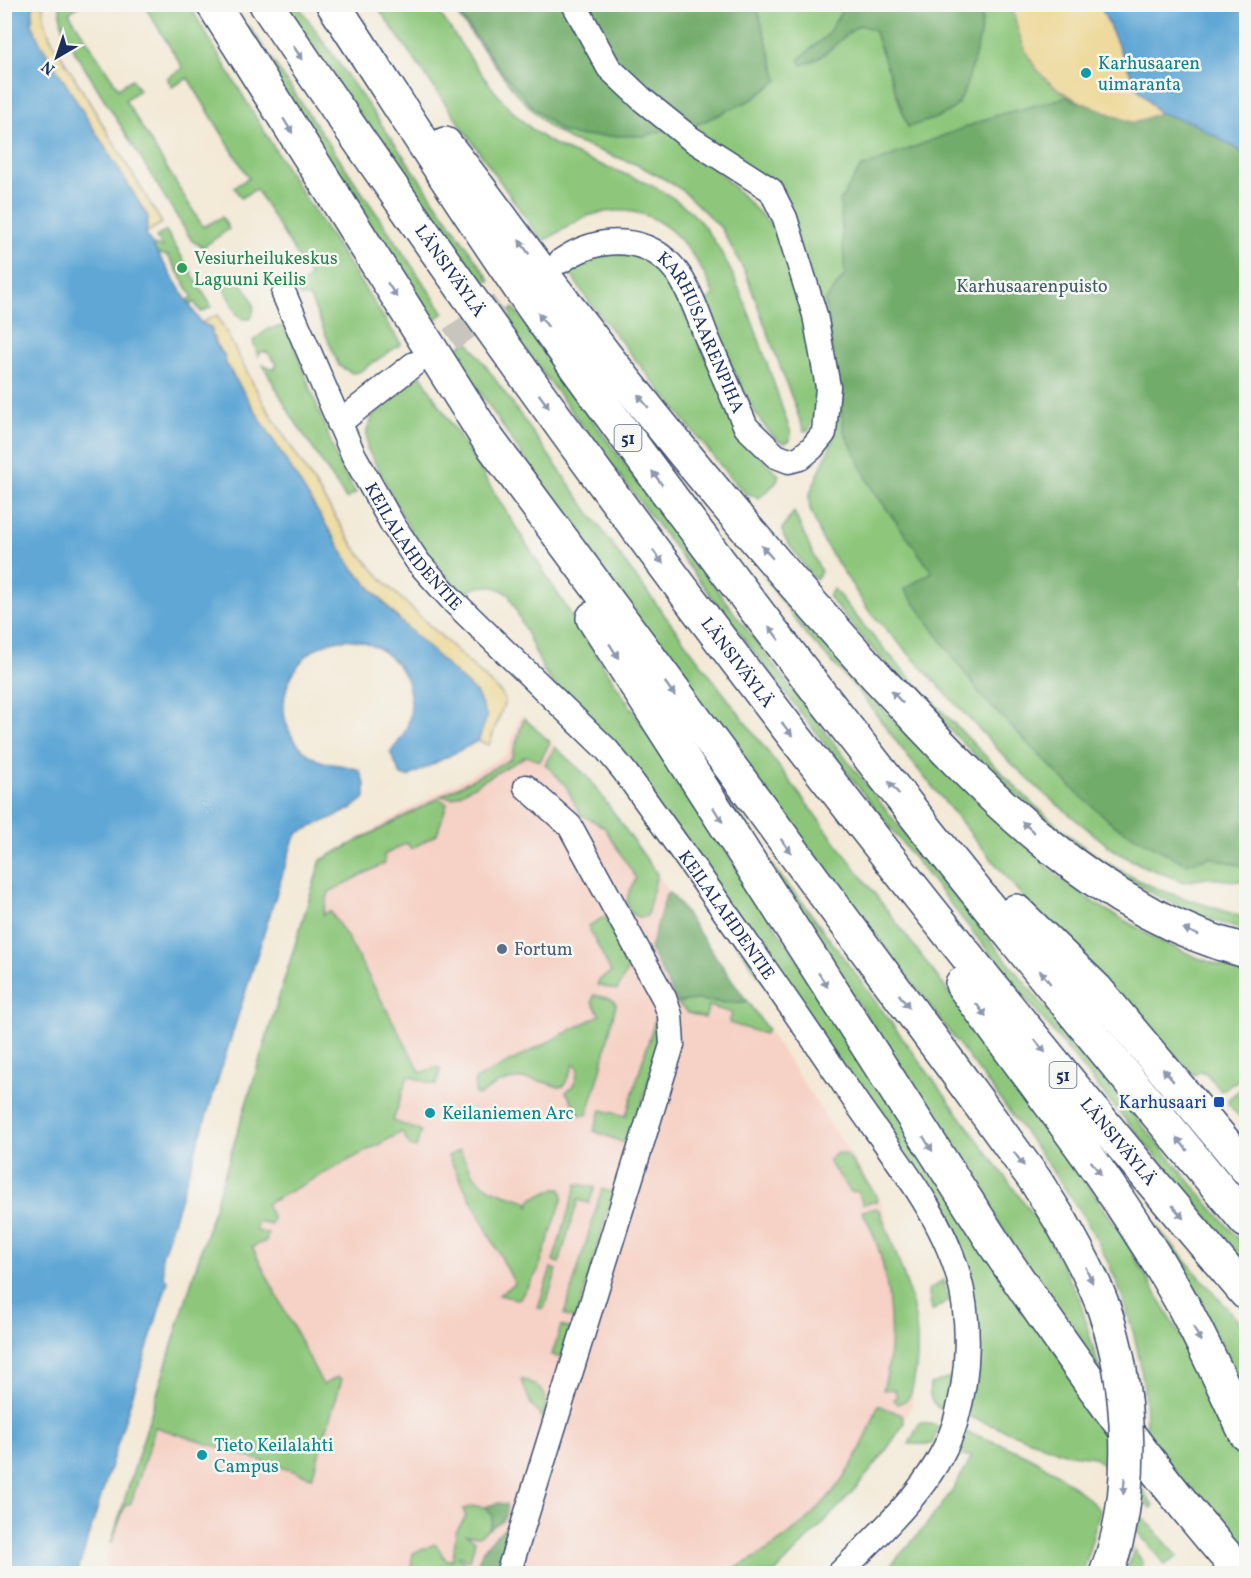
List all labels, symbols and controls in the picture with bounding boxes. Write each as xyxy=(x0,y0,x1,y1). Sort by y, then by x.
north arrow xyxy=(27,27,87,87)
one-way arrow xyxy=(293,45,304,61)
place label: Karhusaaren uimaranta xyxy=(1098,52,1200,98)
text: N xyxy=(37,55,60,79)
marker: Karhusaaren uimaranta xyxy=(1079,66,1093,80)
one-way arrow xyxy=(282,118,293,134)
street label: LÄNSIVÄYLÄ xyxy=(408,220,490,323)
one-way arrow xyxy=(518,240,530,256)
place label: Vesiurheilukeskus Laguuni Keilis xyxy=(194,247,338,293)
street label: KARHUSAARENPIHA xyxy=(651,247,750,418)
marker: Vesiurheilukeskus Laguuni Keilis xyxy=(175,261,189,275)
park label: Karhusaarenpuisto xyxy=(956,275,1108,300)
one-way arrow xyxy=(387,282,398,299)
one-way arrow xyxy=(537,312,549,327)
one-way arrow xyxy=(537,394,549,409)
one-way arrow xyxy=(637,394,649,409)
road number: 51 xyxy=(614,425,642,451)
one-way arrow xyxy=(651,470,663,486)
street label: KEILALAHDENTIE xyxy=(358,478,467,617)
one-way arrow xyxy=(761,545,774,560)
one-way arrow xyxy=(651,549,663,564)
street label: LÄNSIVÄYLÄ xyxy=(694,613,779,714)
one-way arrow xyxy=(769,626,781,641)
one-way arrow xyxy=(608,642,619,659)
one-way arrow xyxy=(664,680,676,696)
one-way arrow xyxy=(890,690,904,705)
one-way arrow xyxy=(781,722,793,737)
one-way arrow xyxy=(888,780,900,795)
one-way arrow xyxy=(712,807,723,824)
one-way arrow xyxy=(1021,821,1036,834)
one-way arrow xyxy=(780,837,792,853)
street label: KEILALAHDENTIE xyxy=(671,846,780,986)
one-way arrow xyxy=(1182,927,1200,937)
place label: Fortum xyxy=(514,938,573,963)
marker: Fortum xyxy=(495,942,509,956)
one-way arrow xyxy=(1039,969,1052,985)
one-way arrow xyxy=(817,971,829,987)
one-way arrow xyxy=(897,994,909,1009)
one-way arrow xyxy=(975,1002,987,1018)
one-way arrow xyxy=(1033,1038,1046,1054)
road number: 51 xyxy=(1050,1062,1076,1088)
one-way arrow xyxy=(1162,1068,1175,1083)
place label: Karhusaari xyxy=(1119,1091,1207,1116)
street label: LÄNSIVÄYLÄ xyxy=(1073,1093,1162,1192)
marker: Karhusaari xyxy=(1212,1095,1226,1109)
place label: Keilaniemen Arc xyxy=(442,1102,574,1127)
marker: Keilaniemen Arc xyxy=(423,1106,437,1120)
one-way arrow xyxy=(923,1136,934,1152)
one-way arrow xyxy=(1176,1137,1189,1152)
one-way arrow xyxy=(1013,1150,1025,1166)
one-way arrow xyxy=(1089,1160,1101,1175)
one-way arrow xyxy=(1172,1204,1185,1220)
one-way arrow xyxy=(1084,1267,1094,1285)
one-way arrow xyxy=(1192,1326,1202,1343)
place label: Tieto Keilalahti Campus xyxy=(214,1434,333,1480)
marker: Tieto Keilalahti Campus xyxy=(195,1448,209,1462)
one-way arrow xyxy=(1119,1476,1129,1495)

